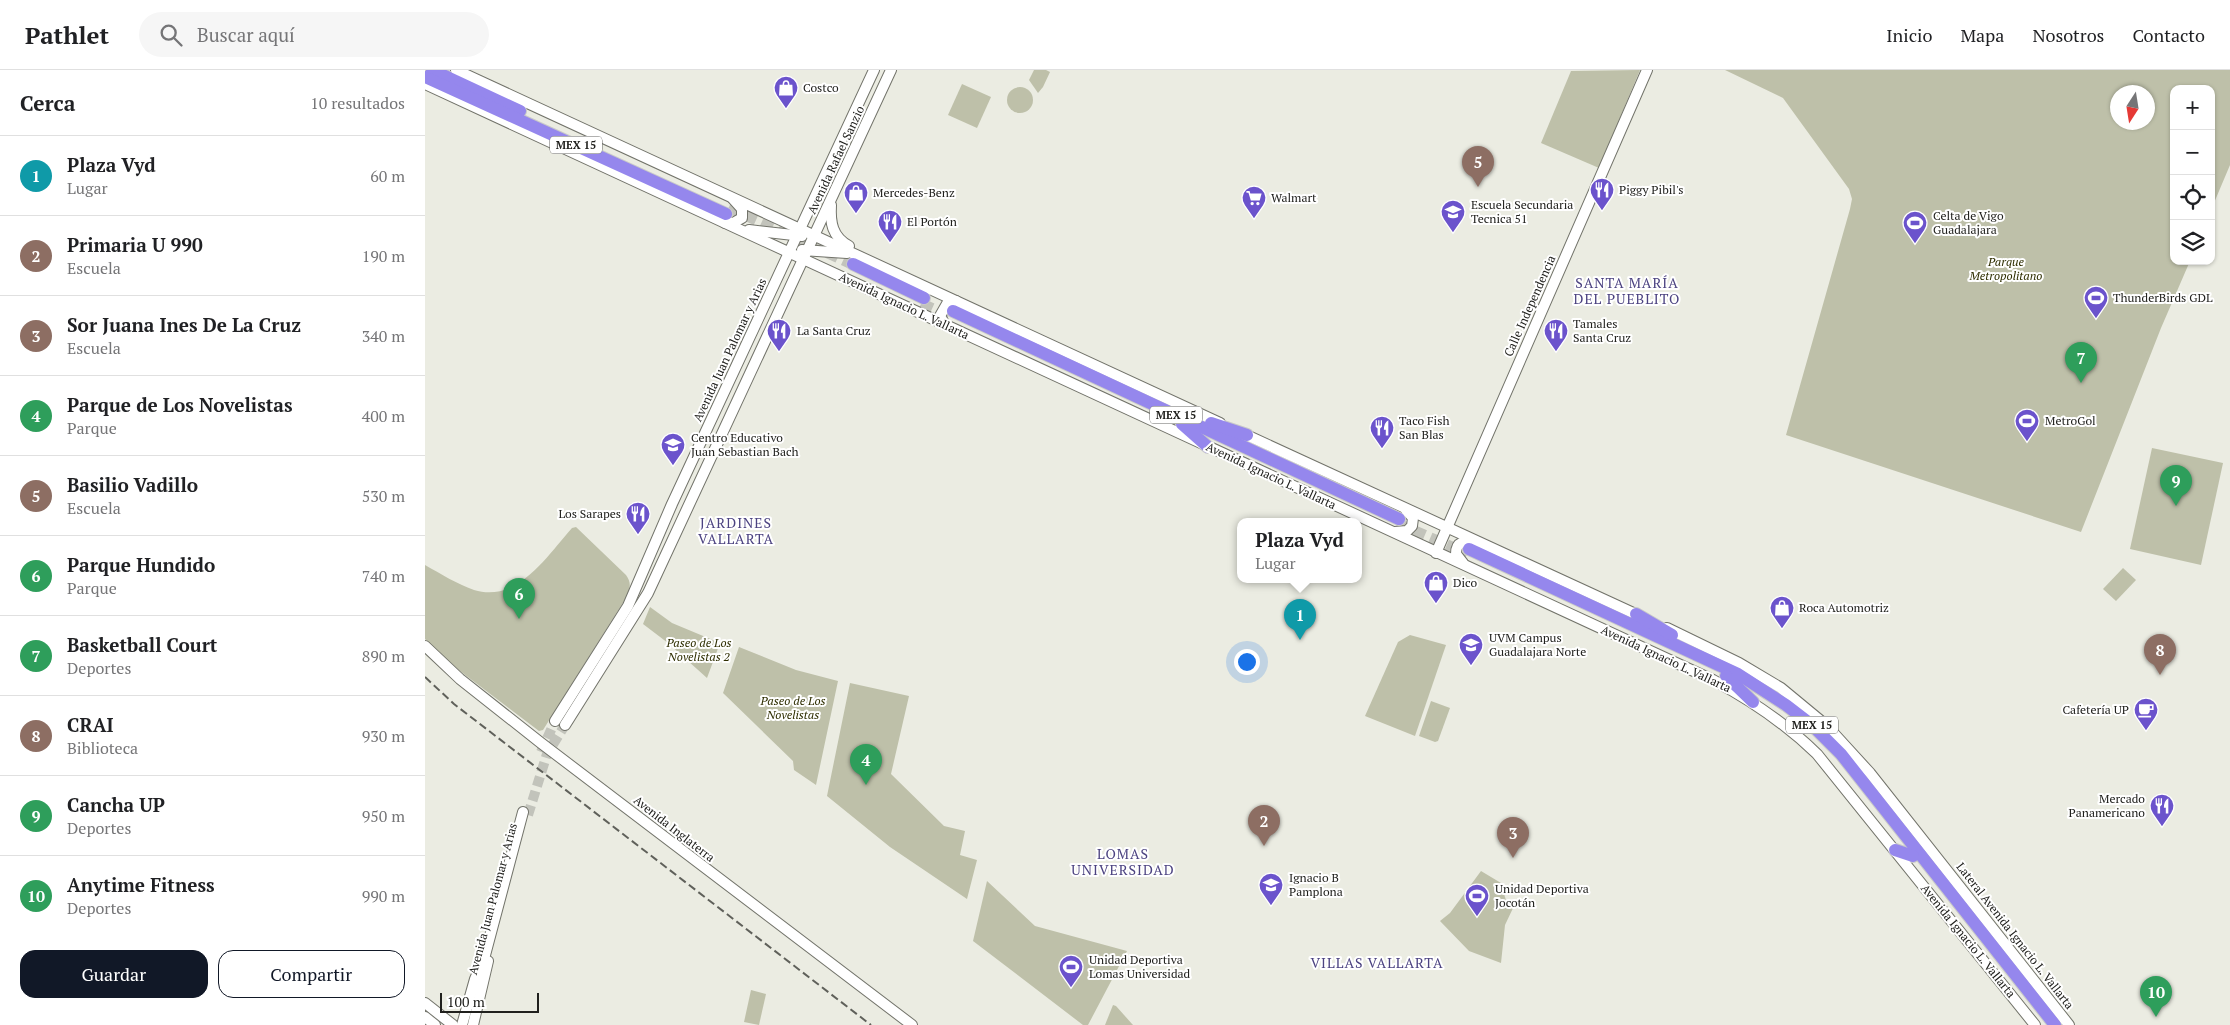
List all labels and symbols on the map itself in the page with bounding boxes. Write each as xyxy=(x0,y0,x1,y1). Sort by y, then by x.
shop icon: Costco xyxy=(773,75,799,109)
place label: Costco xyxy=(803,80,839,95)
north arrow xyxy=(2110,85,2155,130)
street label: Avenida Rafael Sanzio xyxy=(804,103,867,216)
road number: MEX 15 xyxy=(550,136,602,154)
pin: 5 xyxy=(1462,146,1494,187)
restaurant icon: Piggy Pibil's xyxy=(1589,177,1615,211)
shop icon: Mercedes-Benz xyxy=(843,180,869,214)
place label: Piggy Pibil's xyxy=(1619,182,1683,197)
place label: Mercedes-Benz xyxy=(873,185,955,200)
supermarket icon: Walmart xyxy=(1241,185,1267,219)
place label: Walmart xyxy=(1271,190,1317,205)
place label: Escuela Secundaria Tecnica 51 xyxy=(1471,197,1573,226)
school or university icon: Escuela Secundaria Tecnica 51 xyxy=(1440,199,1466,233)
place label: Celta de Vigo Guadalajara xyxy=(1933,208,2004,237)
restaurant icon: El Portón xyxy=(877,209,903,243)
sports icon: Celta de Vigo Guadalajara xyxy=(1902,210,1928,244)
place label: El Portón xyxy=(907,214,957,229)
street label: Calle Independencia xyxy=(1501,253,1559,359)
park label: Parque Metropolitano xyxy=(1969,254,2042,283)
street label: Avenida Ignacio L. Vallarta xyxy=(837,269,972,342)
district label: SANTA MARÍA DEL PUEBLITO xyxy=(1574,273,1680,308)
street label: Avenida Juan Palomar y Arias xyxy=(690,276,769,424)
sports icon: ThunderBirds GDL xyxy=(2083,285,2109,319)
place label: ThunderBirds GDL xyxy=(2113,290,2213,305)
place label: Tamales Santa Cruz xyxy=(1573,316,1631,345)
restaurant icon: La Santa Cruz xyxy=(766,318,792,352)
restaurant icon: Tamales Santa Cruz xyxy=(1543,318,1569,352)
place label: La Santa Cruz xyxy=(797,323,871,338)
pin: 7 xyxy=(2065,342,2097,383)
road number: MEX 15 xyxy=(1150,406,1202,424)
sports icon: MetroGol xyxy=(2014,408,2040,442)
place label: Taco Fish San Blas xyxy=(1399,413,1449,442)
place label: MetroGol xyxy=(2045,413,2096,428)
restaurant icon: Taco Fish San Blas xyxy=(1369,415,1395,449)
place label: Centro Educativo Juan Sebastian Bach xyxy=(691,430,799,459)
school or university icon: Centro Educativo Juan Sebastian Bach xyxy=(660,432,686,466)
street label: Avenida Ignacio L. Vallarta xyxy=(1204,439,1339,512)
pin: 9 xyxy=(2160,465,2192,506)
restaurant icon: Los Sarapes xyxy=(625,501,651,535)
place label: Los Sarapes xyxy=(558,506,621,521)
district label: JARDINES VALLARTA xyxy=(698,513,774,548)
shop icon: Dico xyxy=(1423,570,1449,604)
place label: Dico xyxy=(1453,575,1477,590)
pin: 6 xyxy=(503,578,535,619)
shop icon: Roca Automotriz xyxy=(1769,595,1795,629)
pin: 1 xyxy=(1284,599,1316,640)
place label: Roca Automotriz xyxy=(1799,600,1889,615)
street label: Avenida Ignacio L. Vallarta xyxy=(1599,622,1734,695)
place label: UVM Campus Guadalajara Norte xyxy=(1489,630,1586,659)
school or university icon: UVM Campus Guadalajara Norte xyxy=(1458,632,1484,666)
pin: 8 xyxy=(2144,634,2176,675)
park label: Paseo de Los Novelistas 2 xyxy=(665,635,732,664)
your location xyxy=(1234,649,1260,675)
park label: Paseo de Los Novelistas xyxy=(759,693,826,722)
cafe icon: Cafetería UP xyxy=(2133,697,2159,731)
place label: Cafetería UP xyxy=(2062,702,2129,717)
road number: MEX 15 xyxy=(1786,716,1838,734)
pin: 4 xyxy=(850,744,882,785)
place label: Mercado Panamericano xyxy=(2069,791,2145,820)
street label: Avenida Inglaterra xyxy=(631,792,718,865)
restaurant icon: Mercado Panamericano xyxy=(2149,793,2175,827)
pin: 2 xyxy=(1248,805,1280,846)
pin: 3 xyxy=(1497,817,1529,858)
street label: Avenida Juan Palomar y Arias xyxy=(465,821,520,976)
district label: LOMAS UNIVERSIDAD xyxy=(1071,844,1175,879)
street label: Lateral Avenida Ignacio L. Vallarta xyxy=(1953,859,2077,1013)
place label: Ignacio B Pamplona xyxy=(1289,870,1343,899)
school or university icon: Ignacio B Pamplona xyxy=(1258,872,1284,906)
place label: Unidad Deportiva Jocotán xyxy=(1495,881,1589,910)
street label: Avenida Ignacio L. Vallarta xyxy=(1918,881,2018,1001)
sports icon: Unidad Deportiva Jocotán xyxy=(1464,883,1490,917)
place label: Unidad Deportiva Lomas Universidad xyxy=(1089,952,1191,981)
district label: VILLAS VALLARTA xyxy=(1311,953,1443,972)
sports icon: Unidad Deportiva Lomas Universidad xyxy=(1058,954,1084,988)
pin: 10 xyxy=(2140,976,2172,1017)
scale bar xyxy=(440,990,539,1013)

